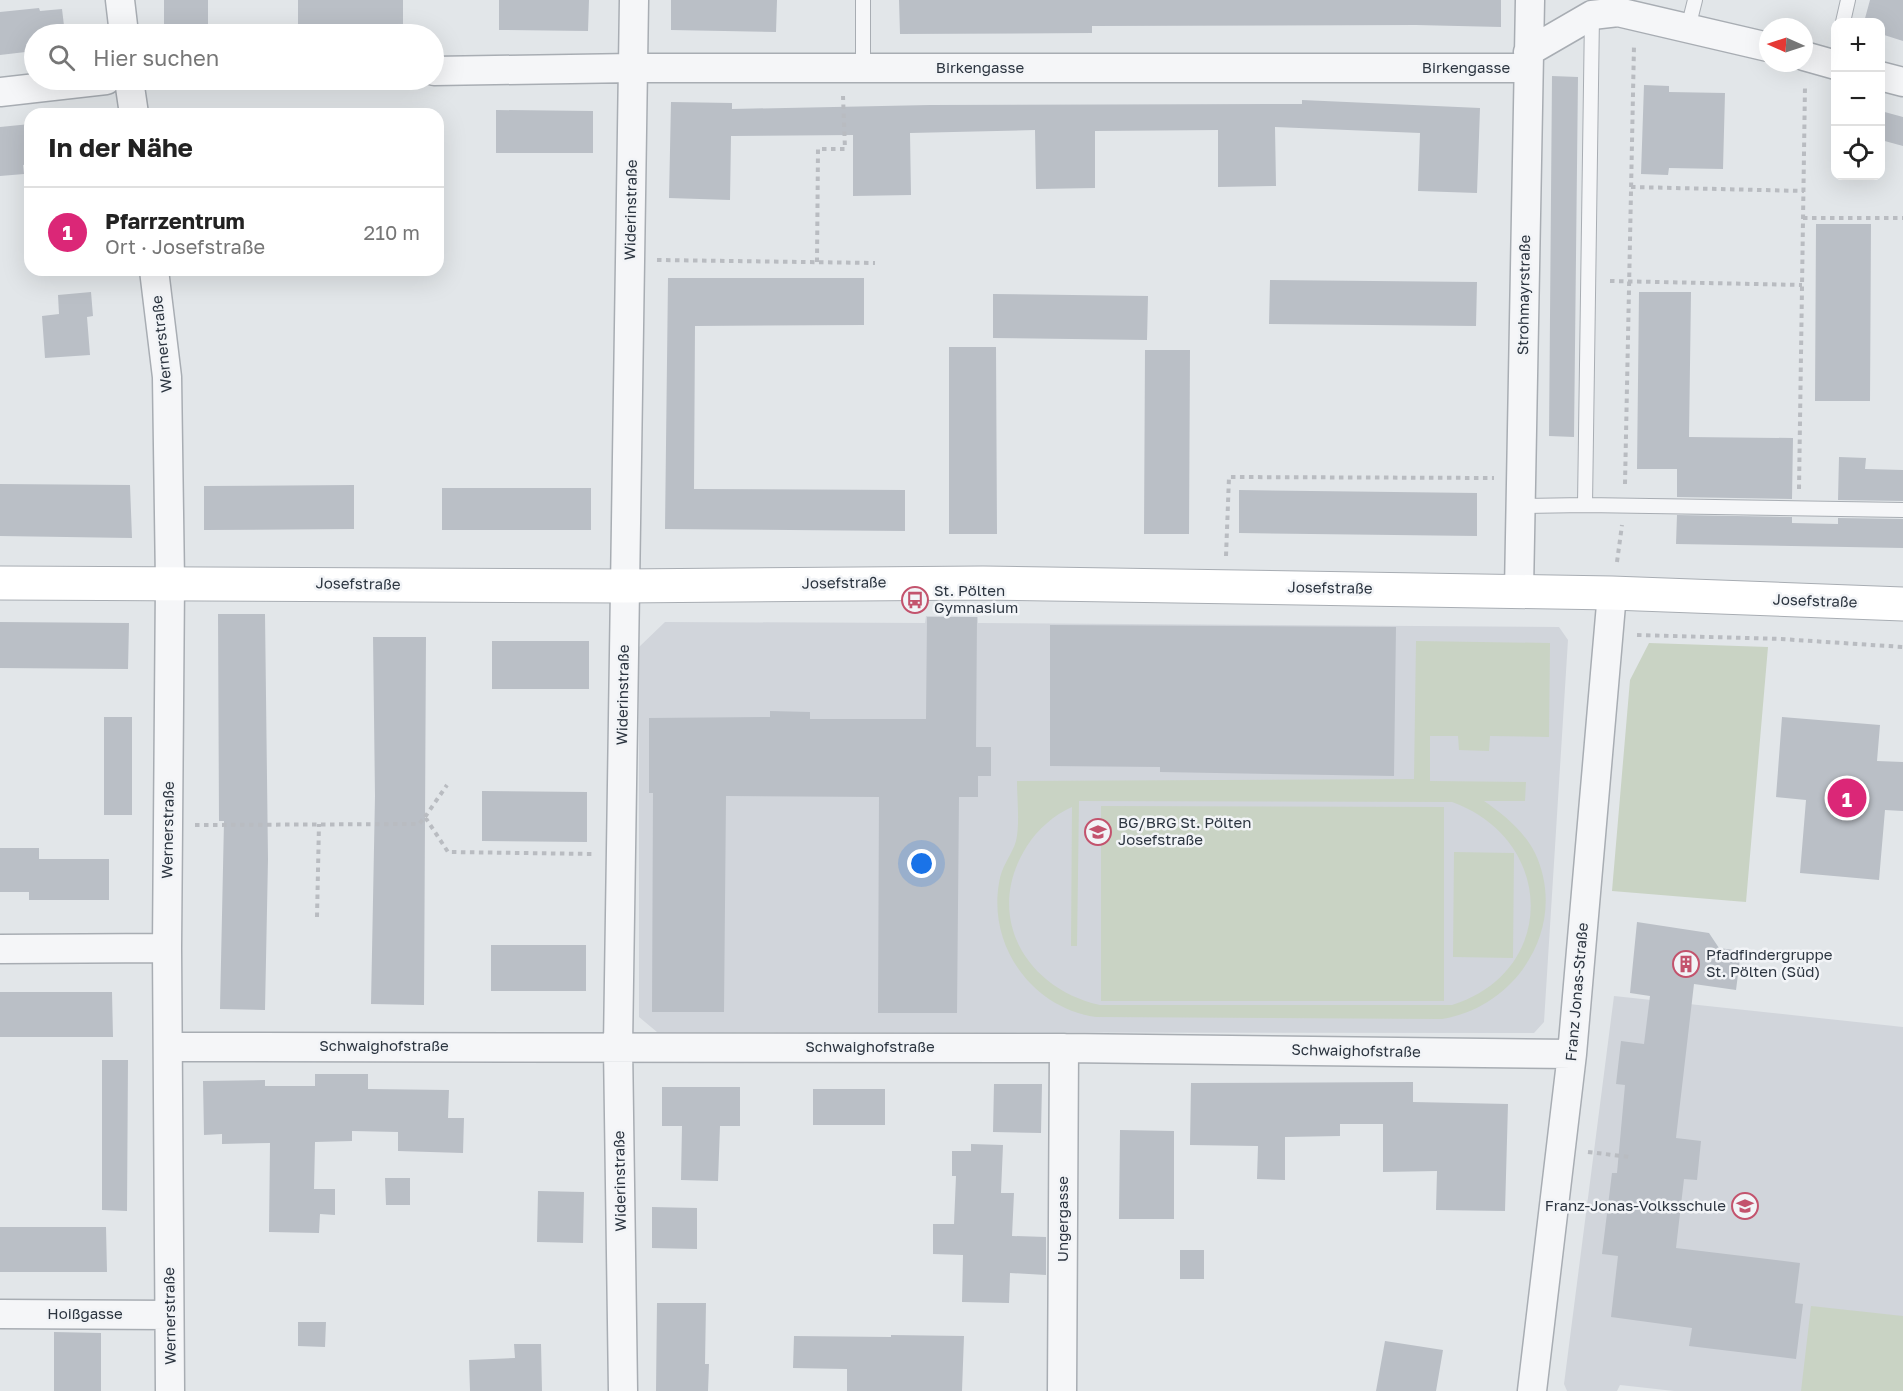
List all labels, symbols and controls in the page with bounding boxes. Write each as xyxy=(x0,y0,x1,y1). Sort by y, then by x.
north arrow xyxy=(1759,18,1813,72)
map controls xyxy=(1831,18,1885,180)
button: + xyxy=(1831,18,1885,72)
search box xyxy=(24,24,444,90)
icon: search xyxy=(45,41,78,74)
text: Hier suchen xyxy=(93,44,219,71)
street label: Birkengasse xyxy=(936,58,1024,76)
street label: Birkengasse xyxy=(1422,58,1510,76)
button: − xyxy=(1831,72,1885,126)
button: locate xyxy=(1831,126,1885,180)
text: In der Nähe xyxy=(48,132,193,163)
street label: Widerinstraße xyxy=(620,159,640,261)
text: Pfarrzentrum xyxy=(105,207,245,234)
text: 1 xyxy=(62,220,73,244)
text: 210 m xyxy=(364,220,420,244)
text: Ort · Josefstraße xyxy=(105,234,265,258)
street label: Strohmayrstraße xyxy=(1513,234,1533,355)
street label: Wernerstraße xyxy=(147,294,175,394)
street label: Josefstraße xyxy=(801,572,887,592)
street label: Josefstraße xyxy=(315,573,401,593)
street label: Josefstraße xyxy=(1287,577,1373,597)
place label: St. Pölten Gymnasium xyxy=(934,581,1018,616)
bus stop icon: St. Pölten Gymnasium xyxy=(900,585,930,615)
street label: Josefstraße xyxy=(1772,590,1858,610)
street label: Widerinstraße xyxy=(612,644,632,746)
pin: 1 xyxy=(1828,776,1866,820)
street label: Wernerstraße xyxy=(157,781,177,879)
place label: BG/BRG St. Pölten Josefstraße xyxy=(1118,813,1251,848)
school or university icon: BG/BRG St. Pölten Josefstraße xyxy=(1083,817,1113,847)
your location xyxy=(907,849,936,878)
street label: Franz Jonas-Straße xyxy=(1561,921,1591,1062)
place label: Pfadfindergruppe St. Pölten (Süd) xyxy=(1706,945,1833,980)
building icon: Pfadfindergruppe St. Pölten (Süd) xyxy=(1671,949,1701,979)
street label: Schwaighofstraße xyxy=(319,1036,449,1054)
street label: Schwaighofstraße xyxy=(805,1037,935,1055)
street label: Schwaighofstraße xyxy=(1291,1040,1421,1060)
street label: Widerinstraße xyxy=(609,1130,629,1232)
street label: Ungergasse xyxy=(1053,1176,1071,1262)
school or university icon: Franz-Jonas-Volksschule xyxy=(1730,1191,1760,1221)
place label: Franz-Jonas-Volksschule xyxy=(1545,1196,1726,1214)
street label: Wernerstraße xyxy=(159,1267,179,1365)
street label: Hoißgasse xyxy=(47,1304,123,1322)

